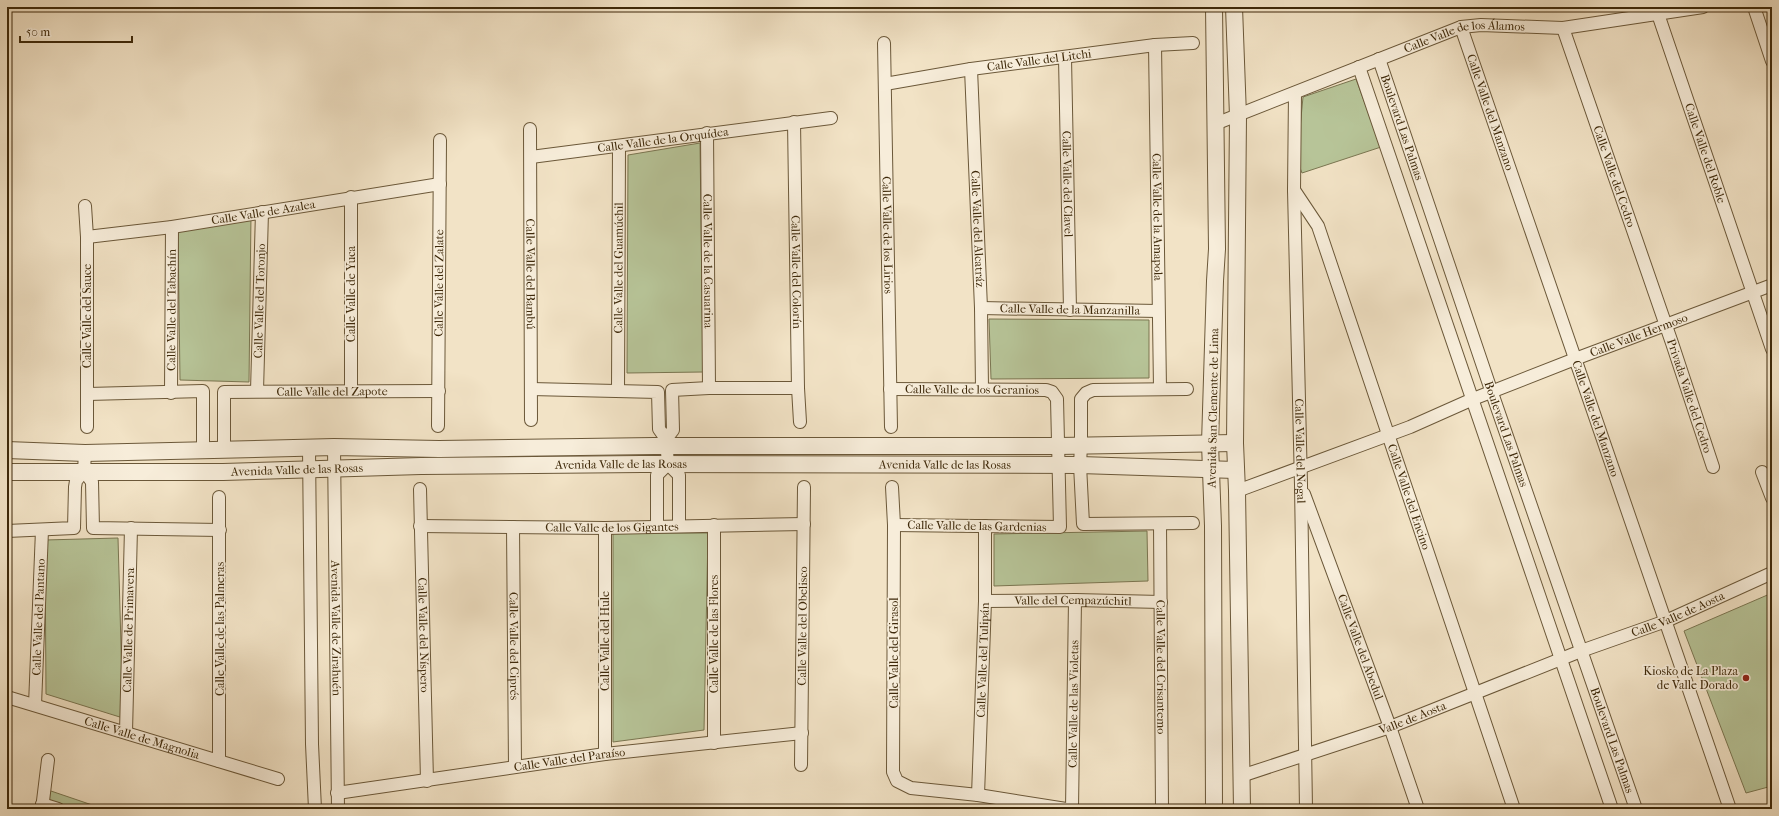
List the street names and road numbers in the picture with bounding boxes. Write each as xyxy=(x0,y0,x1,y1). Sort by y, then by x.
street label: Calle Valle de los Álamos xyxy=(1402,17,1526,56)
street label: Calle Valle del Litchi xyxy=(986,46,1093,74)
street label: Calle Valle del Manzano xyxy=(1464,52,1517,172)
street label: Boulevard Las Palmas xyxy=(1378,72,1427,183)
street label: Calle Valle del Roble xyxy=(1682,101,1729,205)
street label: Calle Valle de la Orquídea xyxy=(596,124,730,155)
street label: Calle Valle del Cedro xyxy=(1590,124,1638,229)
street label: Calle Valle del Clavel xyxy=(1059,131,1076,238)
street label: Calle Valle de la Amapola xyxy=(1150,153,1165,281)
street label: Calle Valle del Alcatráz xyxy=(968,170,987,288)
street label: Calle Valle de los Lirios xyxy=(879,176,896,294)
street label: Calle Valle de la Casuarina xyxy=(700,194,716,329)
street label: Calle Valle de Azalea xyxy=(210,197,317,228)
street label: Calle Valle del Guamúchil xyxy=(611,202,626,334)
street label: Calle Valle del Colorín xyxy=(788,215,804,329)
street label: Calle Valle del Bambú xyxy=(523,218,538,330)
street label: Calle Valle del Zalate xyxy=(432,229,446,337)
street label: Calle Valle del Toronjo xyxy=(251,243,268,359)
street label: Calle Valle de Yuca xyxy=(344,245,358,342)
street label: Calle Valle del Tabachín xyxy=(164,249,179,371)
street label: Calle Valle del Sauce xyxy=(80,264,94,368)
street label: Calle Valle de la Manzanilla xyxy=(1000,301,1141,318)
street label: Calle Valle Hermoso xyxy=(1588,310,1690,360)
street label: Avenida San Clemente de Lima xyxy=(1205,328,1221,489)
street label: Privada Valle del Cedro xyxy=(1664,337,1715,455)
street label: Calle Valle del Manzano xyxy=(1569,358,1622,479)
street label: Boulevard Las Palmas xyxy=(1481,379,1531,489)
street label: Calle Valle de los Geranios xyxy=(905,382,1040,397)
street label: Calle Valle del Zapote xyxy=(276,384,388,399)
street label: Calle Valle del Nogal xyxy=(1292,398,1308,504)
street label: Calle Valle del Encino xyxy=(1385,442,1433,552)
street label: Avenida Valle de las Rosas xyxy=(554,457,688,472)
street label: Avenida Valle de las Rosas xyxy=(878,458,1012,472)
street label: Avenida Valle de las Rosas xyxy=(230,461,364,479)
street label: Calle Valle de las Gardenias xyxy=(907,518,1047,534)
street label: Calle Valle de los Gigantes xyxy=(545,520,679,535)
street label: Calle Valle del Pantano xyxy=(29,558,48,676)
street label: Avenida Valle de Zirahuén xyxy=(328,559,344,696)
street label: Calle Valle de las Palmeras xyxy=(213,561,227,696)
street label: Calle Valle del Obelisco xyxy=(795,566,810,686)
street label: Calle Valle de Primavera xyxy=(120,567,137,693)
street label: Calle Valle de las Flores xyxy=(707,574,721,693)
street label: Calle Valle del Níspero xyxy=(415,577,432,693)
street label: Calle Valle de Aosta xyxy=(1629,588,1727,640)
street label: Calle Valle del Hule xyxy=(598,591,612,691)
street label: Calle Valle del Ciprés xyxy=(507,592,521,701)
street label: Calle Valle del Abedul xyxy=(1335,592,1387,702)
street label: Valle del Cempazúchitl xyxy=(1013,593,1132,608)
street label: Calle Valle del Girasol xyxy=(887,597,901,709)
street label: Calle Valle del Crisantemo xyxy=(1154,600,1168,734)
street label: Calle Valle del Tulipán xyxy=(974,602,992,718)
street label: Calle Valle de las Violetas xyxy=(1066,639,1081,768)
street label: Boulevard Las Palmas xyxy=(1587,685,1637,795)
street label: Valle de Aosta xyxy=(1376,698,1448,737)
street label: Calle Valle de Magnolia xyxy=(83,714,202,762)
street label: Calle Valle del Paraíso xyxy=(513,745,626,774)

